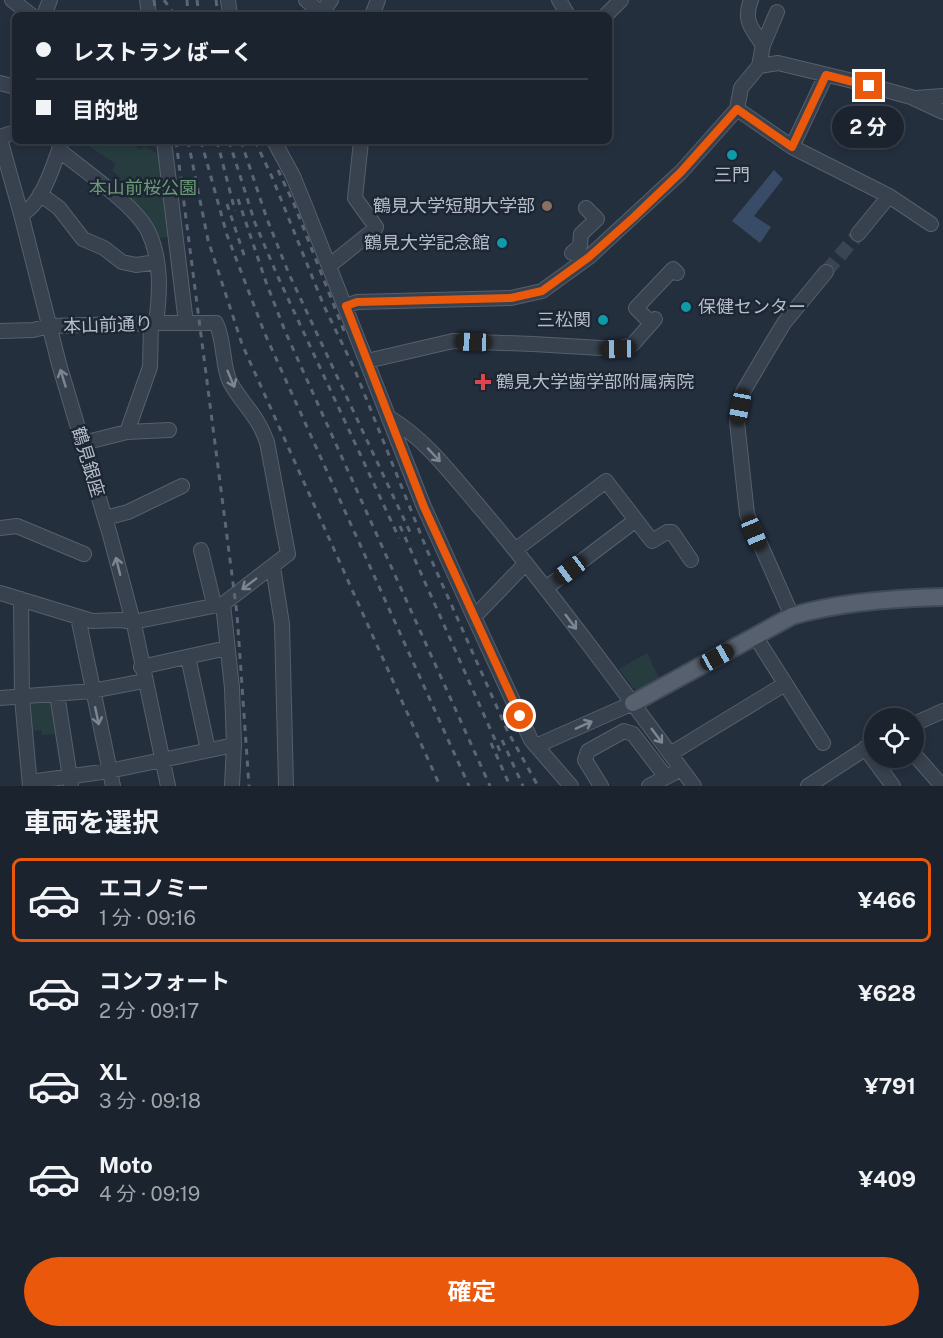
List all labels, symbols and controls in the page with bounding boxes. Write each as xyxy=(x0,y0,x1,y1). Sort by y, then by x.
text: レストラン ばーく xyxy=(72,39,253,65)
route end xyxy=(855,72,882,99)
text: 目的地 xyxy=(72,97,138,123)
callout: 2 分 xyxy=(833,107,905,149)
text: 2 分 xyxy=(849,115,887,139)
marker: 三門 xyxy=(725,148,739,162)
place label: 三門 xyxy=(714,164,750,185)
park label: 本山前桜公園 xyxy=(89,177,197,198)
place label: 鶴見大学短期大学部 xyxy=(373,195,535,216)
marker: 鶴見大学短期大学部 xyxy=(540,199,554,213)
place label: 鶴見大学記念館 xyxy=(364,232,490,253)
marker: 鶴見大学記念館 xyxy=(495,236,509,250)
place label: 保健センター xyxy=(698,296,806,317)
marker: 保健センター xyxy=(679,300,693,314)
place label: 三松関 xyxy=(537,309,591,330)
street label: 本山前通り xyxy=(63,312,153,337)
marker: 三松関 xyxy=(596,313,610,327)
car xyxy=(455,332,491,352)
car xyxy=(600,340,636,358)
one-way arrow xyxy=(57,369,68,388)
one-way arrow xyxy=(226,370,237,388)
place label: 鶴見大学歯学部附属病院 xyxy=(496,371,694,392)
marker: 鶴見大学歯学部附属病院 xyxy=(474,373,492,391)
car xyxy=(728,388,752,426)
street label: 鶴見銀座 xyxy=(68,424,109,499)
one-way arrow xyxy=(427,447,441,462)
car xyxy=(739,513,769,553)
car xyxy=(550,552,590,588)
one-way arrow xyxy=(111,556,123,575)
one-way arrow xyxy=(242,578,258,590)
one-way arrow xyxy=(565,614,578,630)
car xyxy=(697,640,737,674)
route start xyxy=(506,702,533,729)
one-way arrow xyxy=(92,706,104,725)
map controls xyxy=(864,708,924,768)
button: locate xyxy=(864,708,924,768)
one-way arrow xyxy=(575,718,593,730)
one-way arrow xyxy=(650,728,663,744)
text: 車両を選択 xyxy=(24,806,159,838)
icon: car xyxy=(27,873,81,927)
text: エコノミー xyxy=(99,875,209,901)
text: ¥466 xyxy=(858,887,916,913)
text: 1 分 · 09:16 xyxy=(99,906,196,930)
icon: car xyxy=(27,966,81,1020)
text: コンフォート xyxy=(99,968,230,994)
text: ¥628 xyxy=(858,980,916,1006)
text: 2 分 · 09:17 xyxy=(99,999,199,1023)
icon: car xyxy=(27,1059,81,1113)
text: XL xyxy=(99,1059,127,1085)
text: ¥791 xyxy=(864,1073,916,1099)
text: 3 分 · 09:18 xyxy=(99,1089,201,1113)
icon: car xyxy=(27,1152,81,1206)
text: Moto xyxy=(99,1152,153,1178)
text: ¥409 xyxy=(858,1166,916,1192)
text: 4 分 · 09:19 xyxy=(99,1182,200,1206)
button: 確定 xyxy=(24,1257,919,1326)

